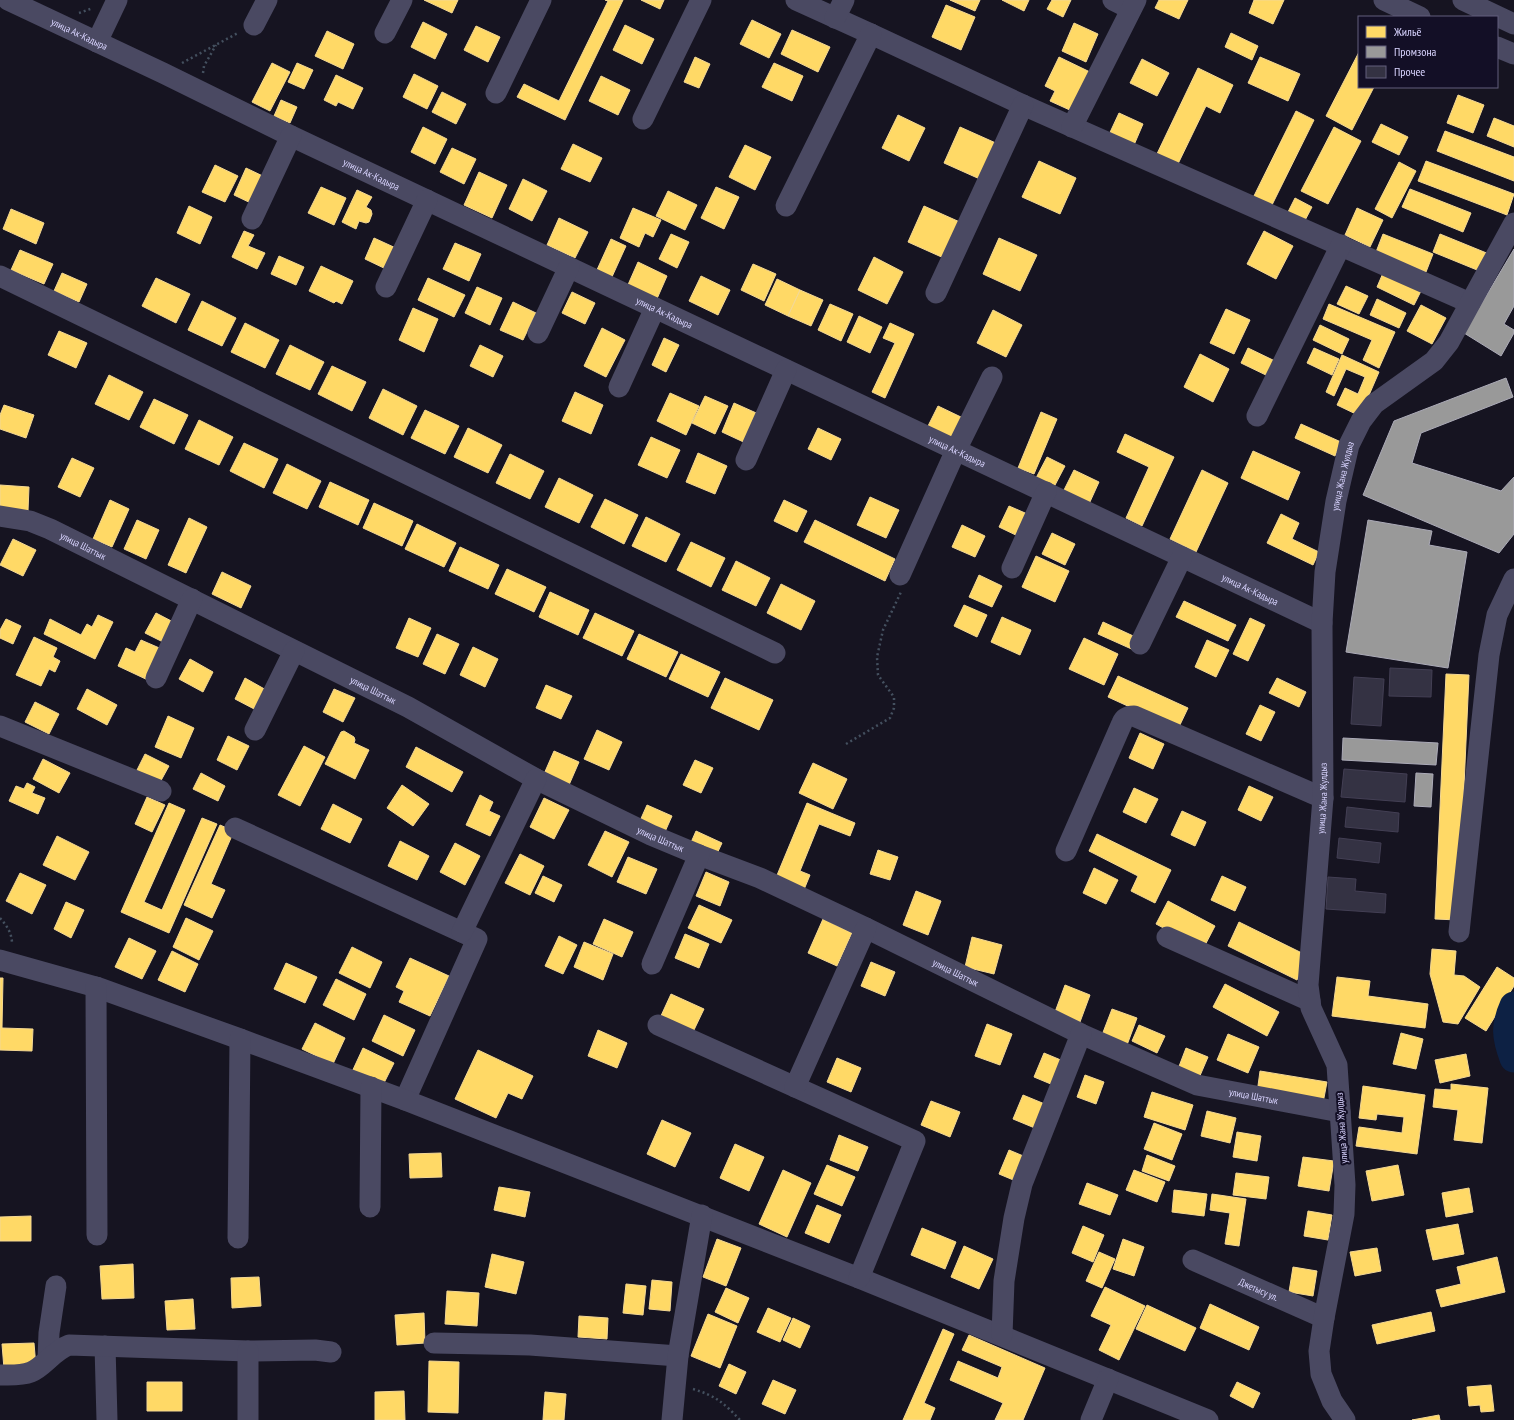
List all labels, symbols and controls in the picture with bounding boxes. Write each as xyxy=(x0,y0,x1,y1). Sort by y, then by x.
street label: улица Ак-Кадыра xyxy=(49,15,110,53)
legend xyxy=(1358,16,1498,88)
text: Жильё xyxy=(1393,24,1421,39)
text: Промзона xyxy=(1394,44,1437,59)
text: Прочее xyxy=(1394,64,1425,79)
street label: улица Ак-Кадыра xyxy=(341,156,402,193)
street label: улица Ак-Кадыра xyxy=(634,294,695,332)
street label: улица Ак-Кадыра xyxy=(927,432,988,470)
street label: улица Жана Жулдыз xyxy=(1329,438,1357,512)
street label: улица Шаттык xyxy=(58,529,108,563)
street label: улица Ак-Кадыра xyxy=(1220,571,1281,609)
street label: улица Шаттык xyxy=(348,673,398,707)
street label: улица Жана Жулдыз xyxy=(1314,762,1330,834)
street label: улица Шаттык xyxy=(635,823,686,855)
street label: улица Шаттык xyxy=(930,956,981,990)
street label: улица Шаттык xyxy=(1228,1085,1279,1107)
street label: улица Жана Жулдыз xyxy=(1333,1092,1350,1164)
street label: Джетысу ул. xyxy=(1237,1275,1281,1304)

